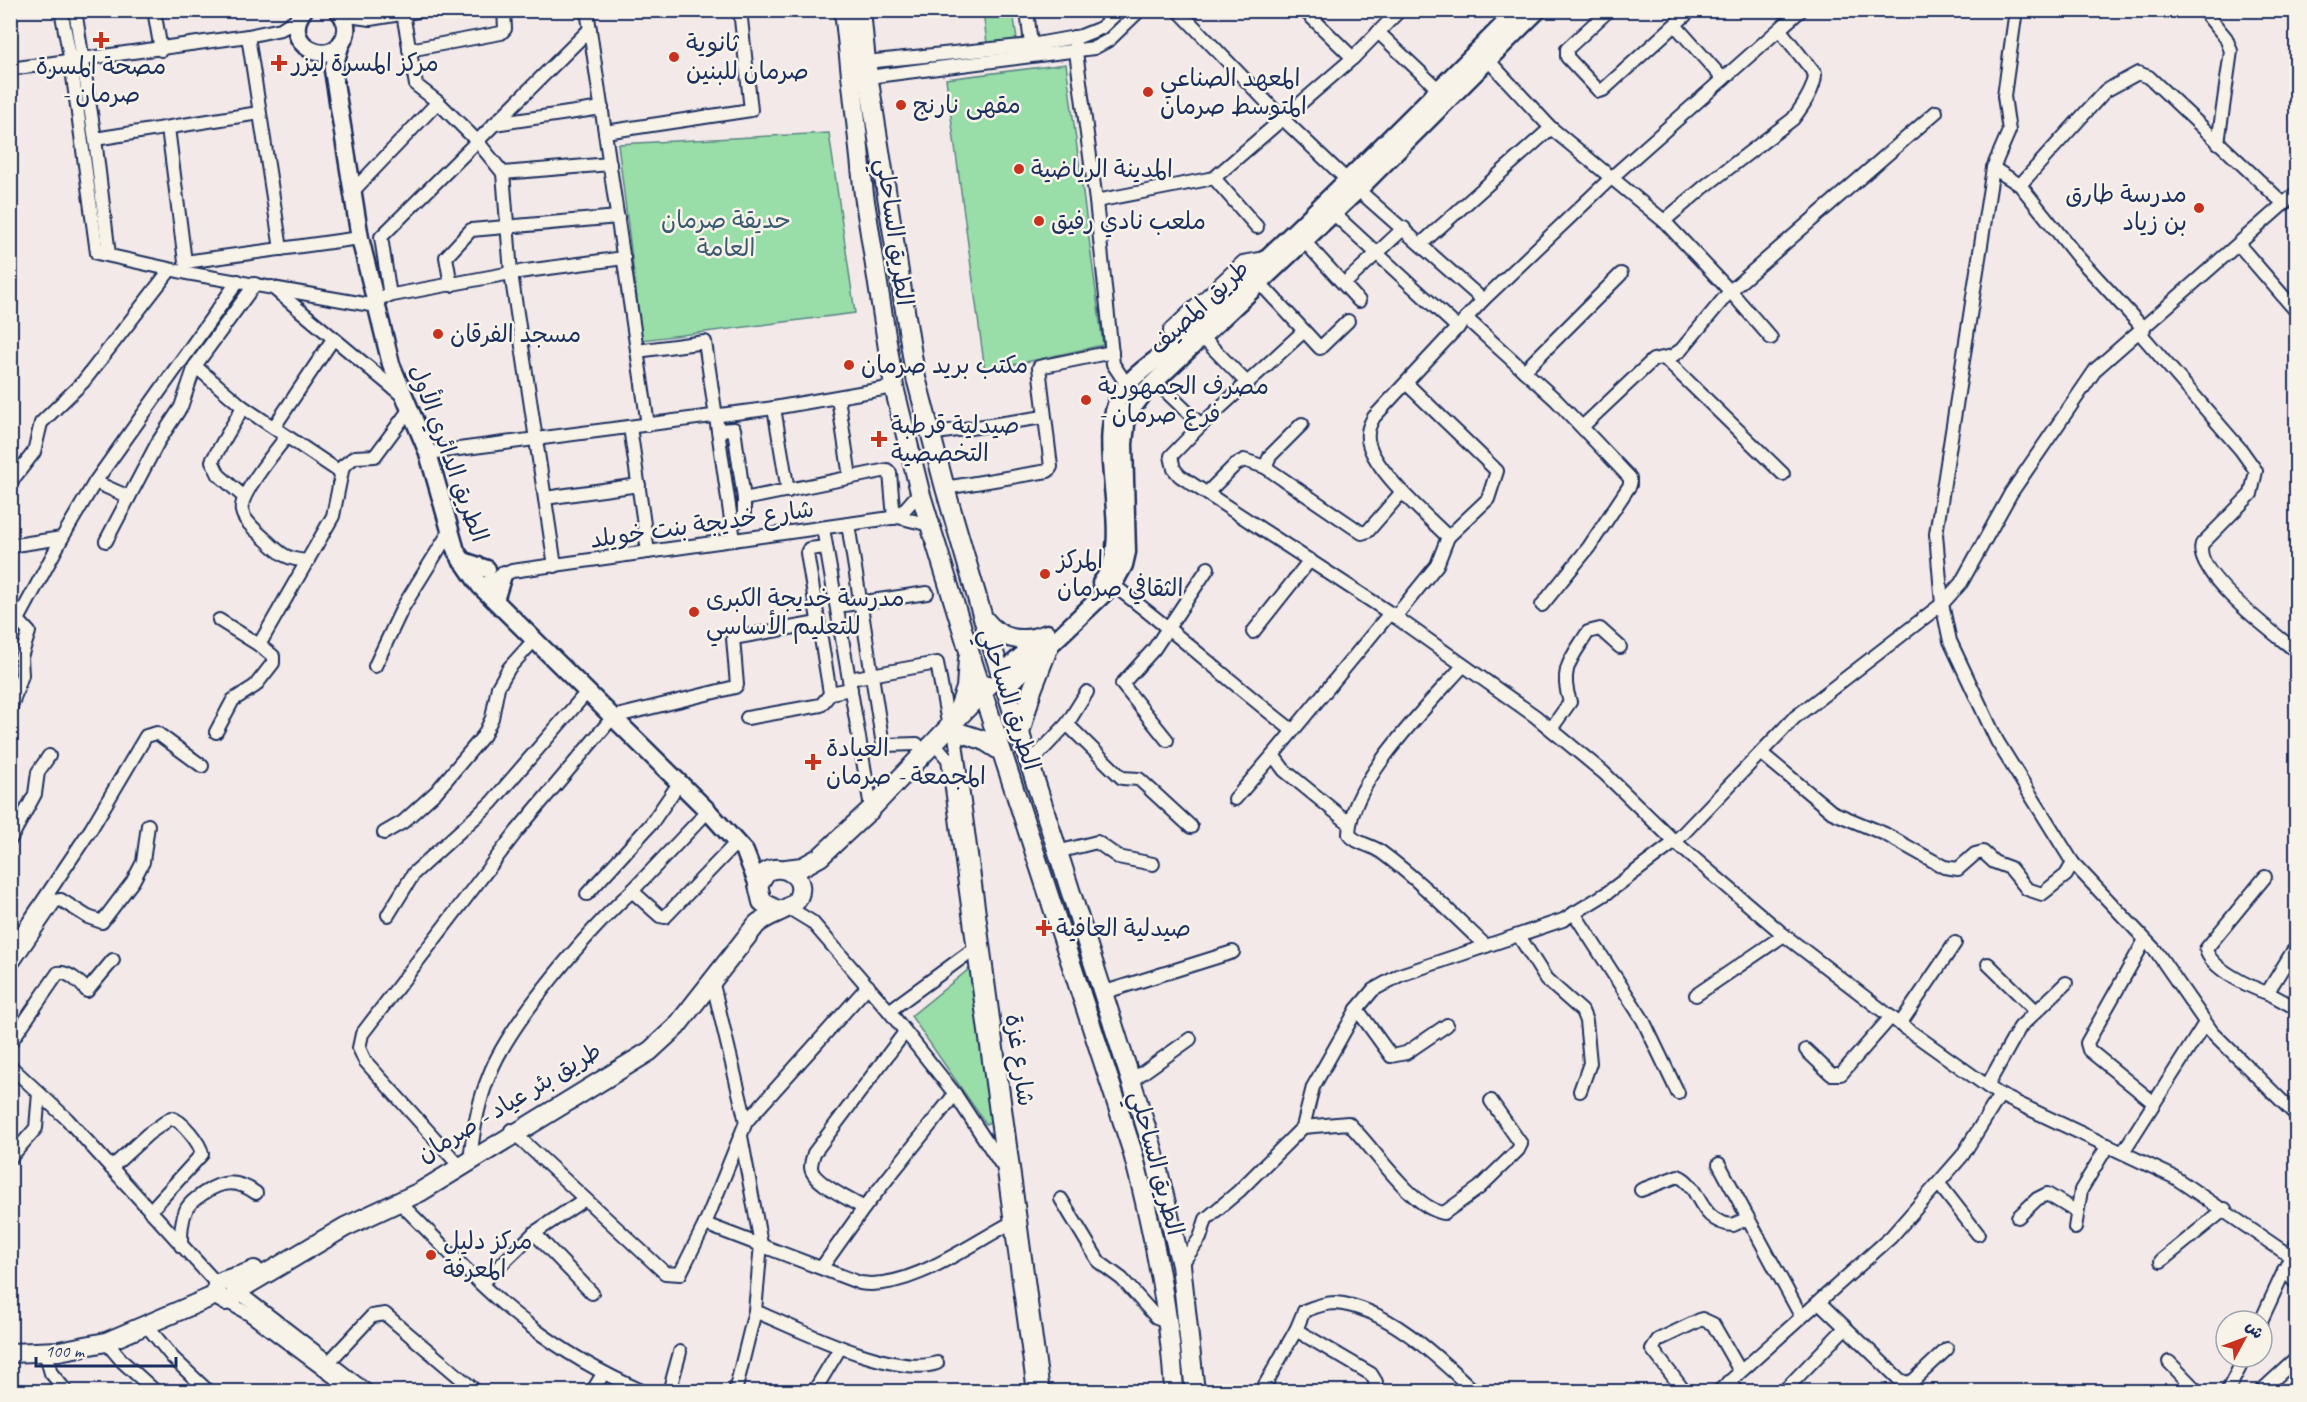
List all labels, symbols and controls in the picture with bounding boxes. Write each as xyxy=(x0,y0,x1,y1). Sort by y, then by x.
place label: ثانوية صرمان للبنين xyxy=(686,28,809,86)
marker: مصحة المسرة - صرمان xyxy=(92,31,110,49)
place label: مركز المسرة ليزر xyxy=(290,48,439,78)
marker: ثانوية صرمان للبنين xyxy=(667,50,681,64)
place label: مصحة المسرة - صرمان xyxy=(36,51,166,109)
marker: مركز المسرة ليزر xyxy=(270,54,288,72)
place label: المعهد الصناعي المتوسط صرمان xyxy=(1160,63,1307,121)
marker: المعهد الصناعي المتوسط صرمان xyxy=(1141,85,1155,99)
place label: مقهى نارنج xyxy=(913,90,1021,121)
marker: مقهى نارنج xyxy=(894,98,908,112)
place label: المدينة الرياضية xyxy=(1031,154,1173,184)
street label: الطريق الساحلي xyxy=(864,156,920,308)
marker: المدينة الرياضية xyxy=(1012,162,1026,176)
place label: مدرسة طارق بن زياد xyxy=(2065,179,2187,237)
marker: مدرسة طارق بن زياد xyxy=(2192,201,2206,215)
park label: حديقة صرمان العامة xyxy=(661,205,791,263)
place label: ملعب نادي رفيق xyxy=(1051,206,1206,238)
marker: ملعب نادي رفيق xyxy=(1032,214,1046,228)
street label: طريق المصيف xyxy=(1143,253,1255,361)
place label: مسجد الفرقان xyxy=(450,319,581,349)
marker: مسجد الفرقان xyxy=(431,327,445,341)
place label: مكتب بريد صرمان xyxy=(861,350,1028,380)
marker: مكتب بريد صرمان xyxy=(842,358,856,372)
street label: الطريق الدائري الأول xyxy=(401,359,497,547)
place label: مصرف الجمهورية - فرع صرمان xyxy=(1098,371,1269,431)
marker: مصرف الجمهورية - فرع صرمان xyxy=(1079,393,1093,407)
place label: صيدلية قرطبة التخصصية xyxy=(891,410,1019,468)
marker: صيدلية قرطبة التخصصية xyxy=(872,432,886,446)
street label: شارع خديجة بنت خويلد xyxy=(588,493,816,557)
place label: المركز الثقافي صرمان xyxy=(1055,545,1183,605)
marker: المركز الثقافي صرمان xyxy=(1038,567,1052,581)
place label: مدرسة خديجة الكبرى للتعليم الأساسي xyxy=(706,583,905,647)
marker: مدرسة خديجة الكبرى للتعليم الأساسي xyxy=(687,605,701,619)
street label: الطريق الساحلي xyxy=(967,624,1047,776)
place label: العيادة المجمعة - صرمان xyxy=(826,733,986,791)
marker: العيادة المجمعة - صرمان xyxy=(804,753,822,771)
place label: صيدلية العافية xyxy=(1056,913,1191,943)
marker: صيدلية العافية xyxy=(1037,921,1051,935)
street label: شارع غزة xyxy=(997,1012,1041,1108)
street label: طريق بئر عياد - صرمان xyxy=(412,1035,606,1169)
street label: الطريق الساحلي xyxy=(1118,1088,1191,1240)
place label: مركز دليل المعرفة xyxy=(443,1226,532,1284)
marker: مركز دليل المعرفة xyxy=(424,1248,438,1262)
north arrow xyxy=(2214,1309,2274,1369)
text: ش xyxy=(2241,1317,2268,1343)
scale bar xyxy=(36,1330,176,1368)
text: 100 m xyxy=(45,1340,86,1362)

